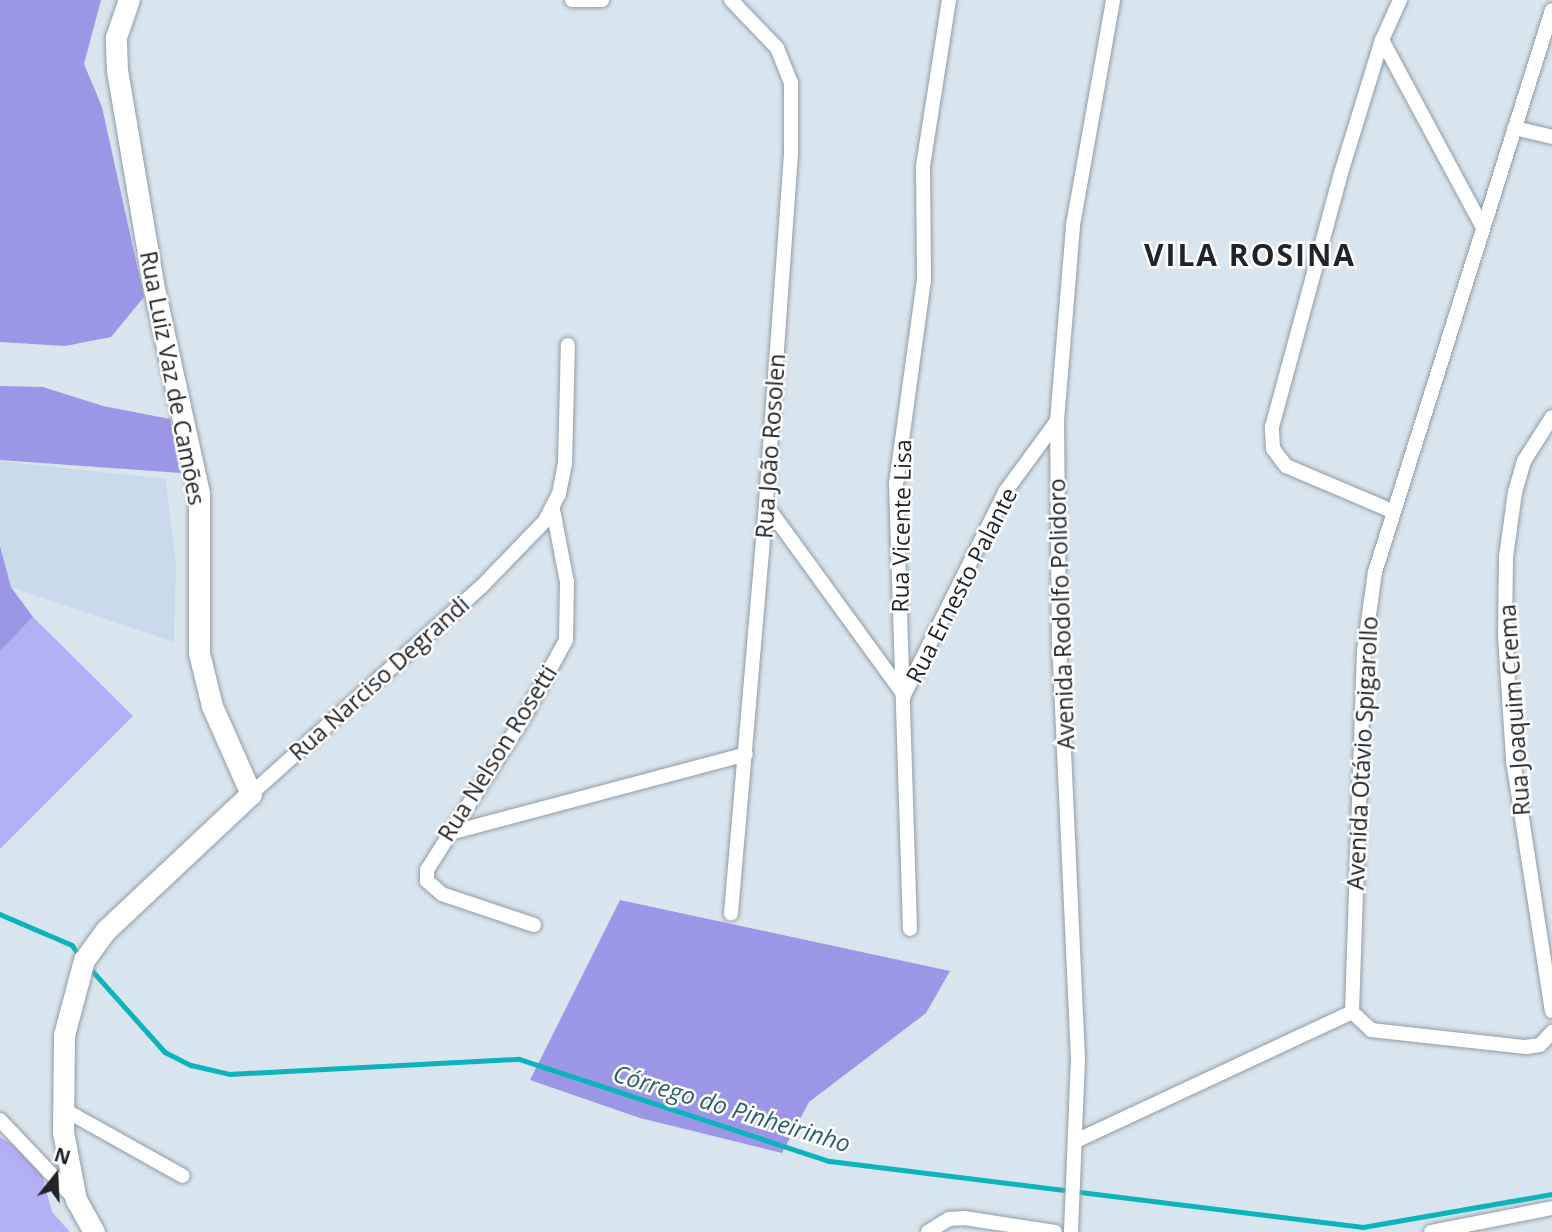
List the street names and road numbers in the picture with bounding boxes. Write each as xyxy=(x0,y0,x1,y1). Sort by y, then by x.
street label: Rua Luiz Vaz de Camões xyxy=(135,249,211,507)
street label: Rua João Rosolen xyxy=(750,353,790,539)
street label: Rua Vicente Lisa xyxy=(886,439,916,613)
street label: Avenida Rodolfo Polidoro xyxy=(1042,478,1080,750)
street label: Rua Ernesto Palante xyxy=(900,483,1022,687)
street label: Rua Narciso Degrandi xyxy=(283,590,475,766)
street label: Rua Joaquim Crema xyxy=(1493,603,1535,817)
street label: Avenida Otávio Spigarollo xyxy=(1341,615,1383,891)
street label: Rua Nelson Rosetti xyxy=(432,660,562,846)

